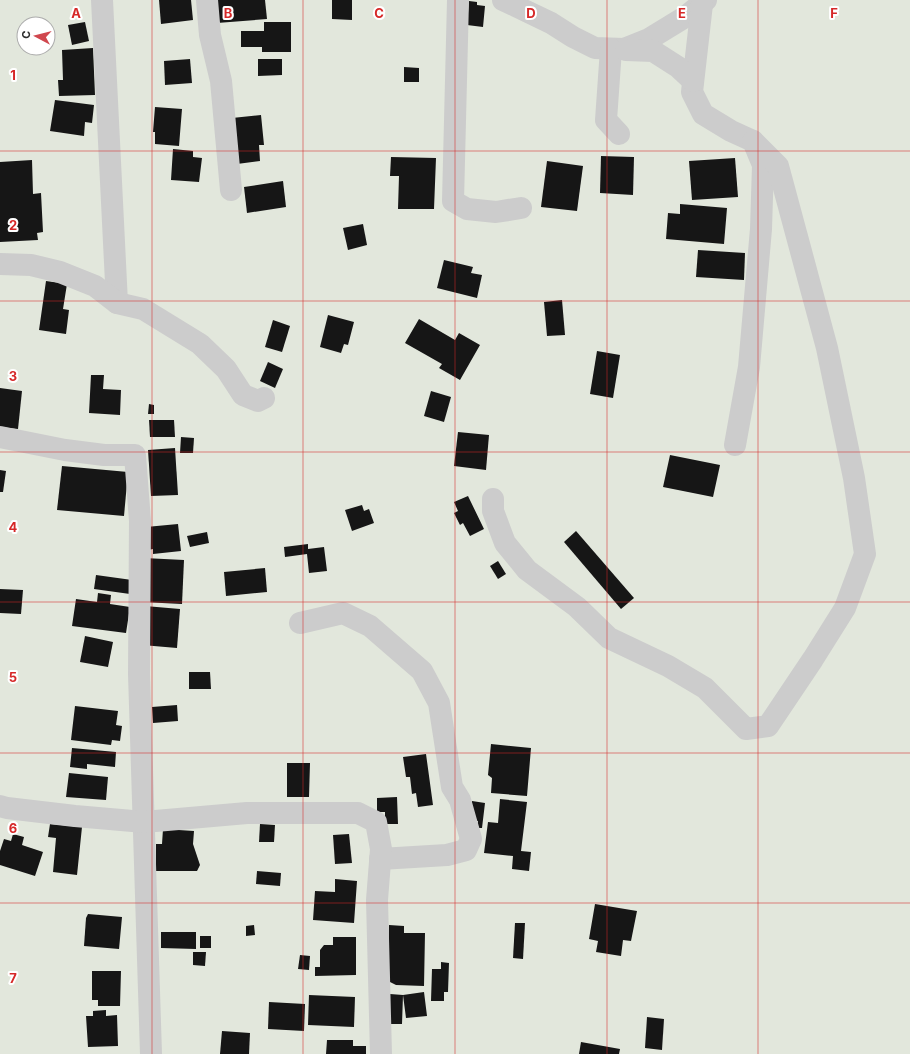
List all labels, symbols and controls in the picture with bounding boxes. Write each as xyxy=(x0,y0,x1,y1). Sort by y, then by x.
text: A xyxy=(71,5,81,21)
text: B xyxy=(224,5,233,21)
text: C xyxy=(374,5,384,21)
text: D xyxy=(526,5,536,21)
text: E xyxy=(678,5,686,21)
text: F xyxy=(830,5,838,21)
north arrow xyxy=(16,16,56,56)
text: С xyxy=(19,30,34,40)
text: 1 xyxy=(10,67,16,83)
text: 2 xyxy=(9,217,17,233)
text: 3 xyxy=(9,368,17,384)
text: 4 xyxy=(9,519,18,535)
text: 5 xyxy=(9,669,17,685)
text: 6 xyxy=(9,820,17,836)
text: 7 xyxy=(9,970,17,986)

